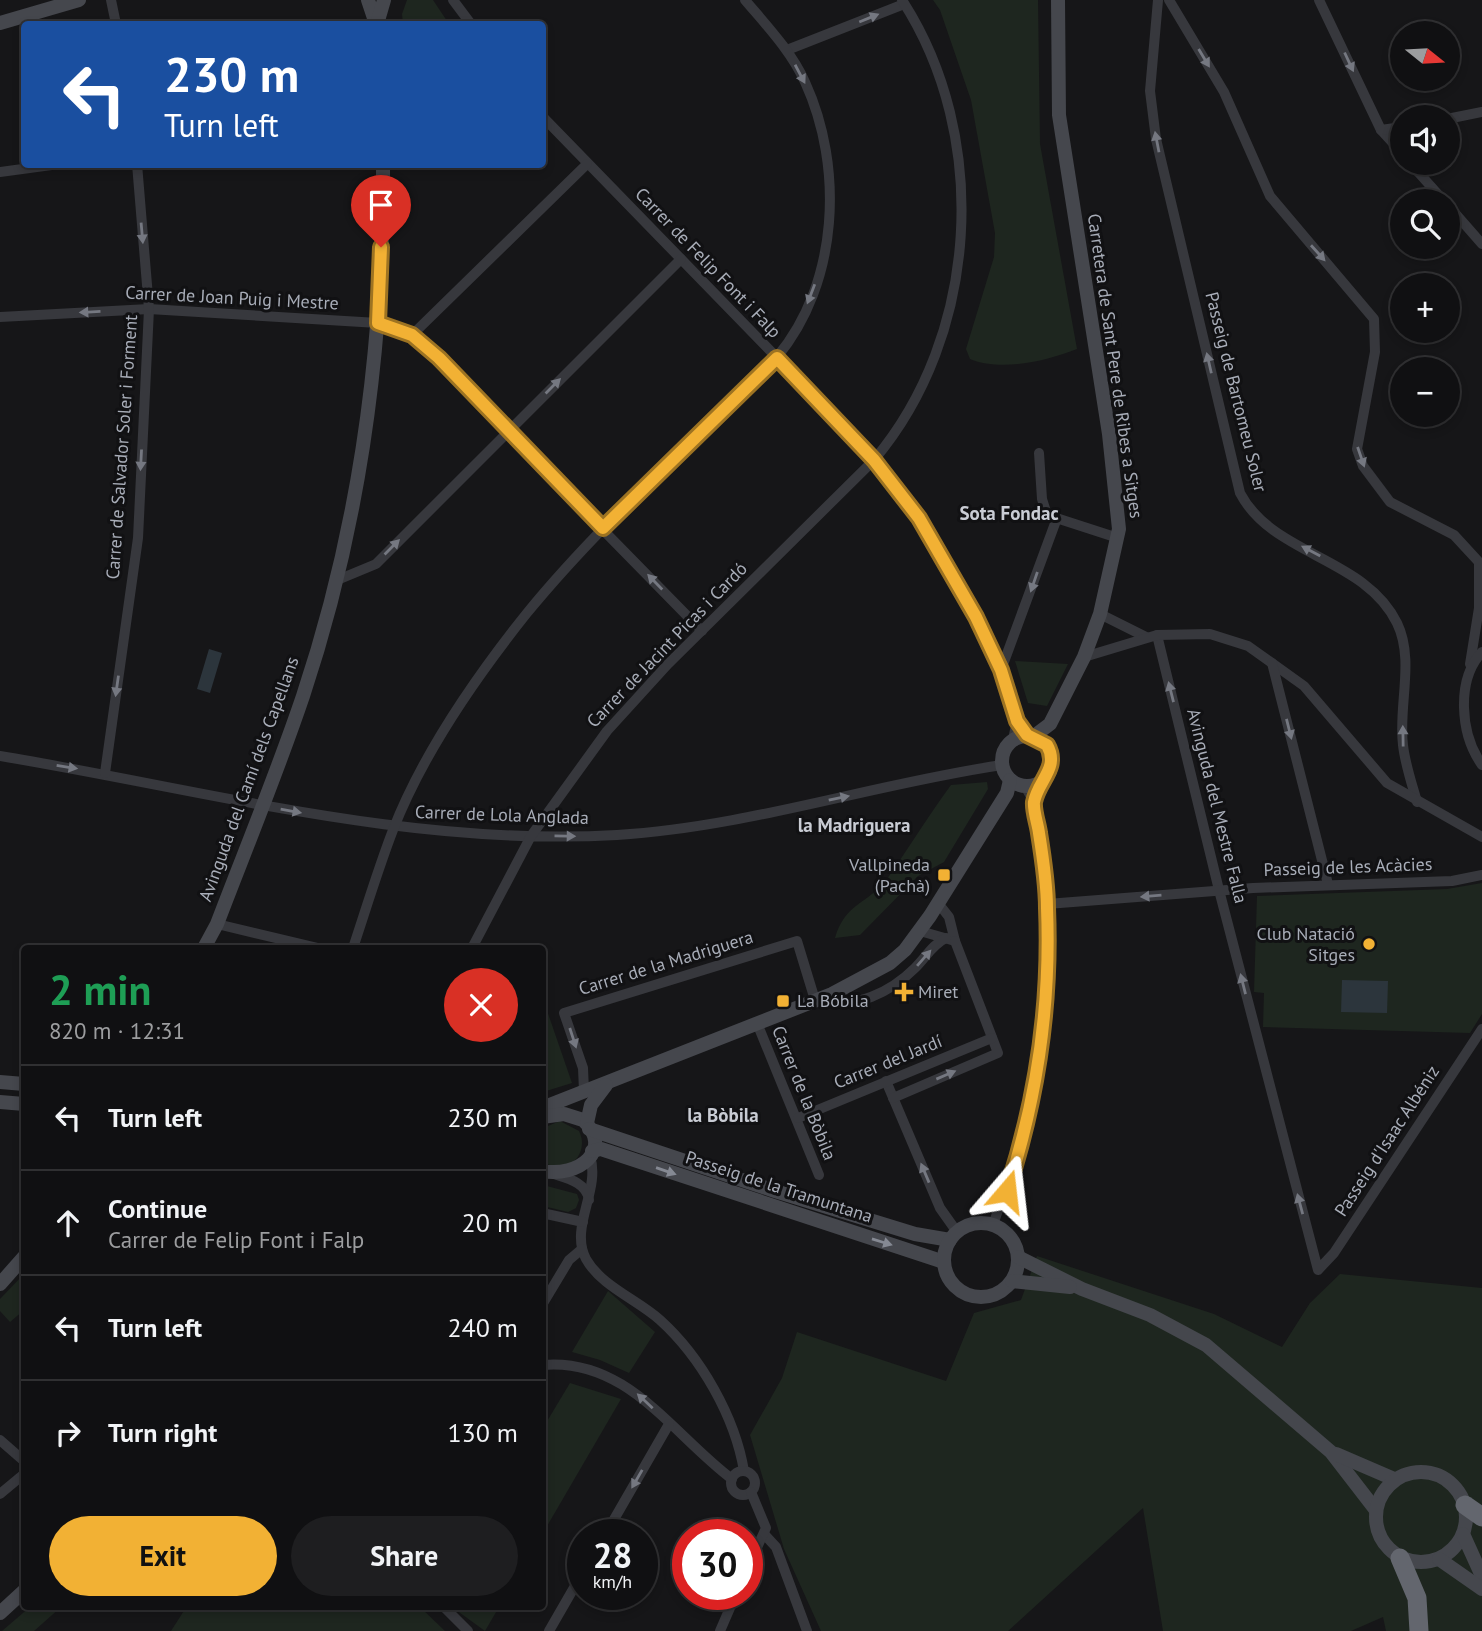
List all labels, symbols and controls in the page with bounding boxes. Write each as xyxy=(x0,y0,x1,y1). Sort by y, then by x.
one-way arrow xyxy=(858,13,879,24)
north arrow xyxy=(1390,21,1460,91)
map controls xyxy=(1390,21,1460,427)
text: 230 m xyxy=(164,42,299,106)
icon: left xyxy=(49,49,140,140)
one-way arrow xyxy=(1198,49,1211,68)
one-way arrow xyxy=(1343,52,1355,72)
one-way arrow xyxy=(794,64,806,84)
text: Turn left xyxy=(164,104,279,146)
button: sound xyxy=(1390,105,1460,175)
one-way arrow xyxy=(1151,131,1162,153)
pin xyxy=(351,175,411,247)
street label: Carrer de Felip Font i Falp xyxy=(630,183,786,343)
icon: arrive xyxy=(362,186,400,224)
button: search xyxy=(1390,189,1460,259)
street label: Carretera de Sant Pere de Ribes a Sitges xyxy=(1083,212,1148,520)
one-way arrow xyxy=(137,222,148,244)
one-way arrow xyxy=(1310,244,1326,262)
button: + xyxy=(1390,273,1460,343)
street label: Carrer de Joan Puig i Mestre xyxy=(125,280,339,315)
one-way arrow xyxy=(805,284,816,305)
street label: Passeig de Bartomeu Soler xyxy=(1200,290,1272,494)
one-way arrow xyxy=(78,307,100,318)
street label: Carrer de Salvador Soler i Forment xyxy=(101,314,142,580)
one-way arrow xyxy=(1203,352,1214,374)
button: − xyxy=(1390,357,1460,427)
one-way arrow xyxy=(544,377,561,394)
one-way arrow xyxy=(1356,447,1367,468)
one-way arrow xyxy=(136,449,147,471)
district label: Sota Fondac xyxy=(959,501,1059,525)
one-way arrow xyxy=(384,539,401,556)
one-way arrow xyxy=(1302,545,1321,557)
street label: Carrer de Jacint Picas i Cardó xyxy=(582,557,752,732)
one-way arrow xyxy=(1028,572,1039,593)
one-way arrow xyxy=(647,573,664,590)
street label: Avinguda del Camí dels Capellans xyxy=(193,653,304,905)
one-way arrow xyxy=(111,675,122,697)
one-way arrow xyxy=(1165,681,1176,703)
street label: Avinguda del Mestre Falla xyxy=(1182,706,1253,906)
one-way arrow xyxy=(1284,719,1294,740)
one-way arrow xyxy=(1398,725,1409,747)
one-way arrow xyxy=(56,762,78,773)
one-way arrow xyxy=(828,793,850,804)
street label: Carrer de Lola Anglada xyxy=(415,800,589,829)
one-way arrow xyxy=(280,806,302,817)
district label: la Madriguera xyxy=(798,813,910,837)
one-way arrow xyxy=(555,831,577,842)
street label: Passeig de les Acàcies xyxy=(1263,852,1433,881)
place label: Vallpineda (Pachà) xyxy=(848,853,930,897)
marker: Vallpineda (Pachà) xyxy=(936,867,952,883)
one-way arrow xyxy=(1139,891,1161,902)
place label: Club Natació Sitges xyxy=(1257,922,1355,966)
street label: Carrer de la Madriguera xyxy=(576,925,756,1000)
marker: Club Natació Sitges xyxy=(1361,936,1377,952)
one-way arrow xyxy=(916,949,931,966)
text: 2 min xyxy=(49,962,151,1017)
button: close xyxy=(444,968,518,1042)
one-way arrow xyxy=(1237,973,1248,995)
place label: Miret xyxy=(918,980,958,1003)
marker: Miret xyxy=(896,984,912,1000)
place label: La Bóbila xyxy=(797,989,869,1012)
marker: La Bóbila xyxy=(775,993,791,1009)
text: 820 m · 12:31 xyxy=(49,1016,185,1045)
street label: Carrer de la Bòbila xyxy=(767,1022,842,1163)
one-way arrow xyxy=(568,1028,579,1049)
street label: Carrer del Jardí xyxy=(830,1029,946,1094)
street label: Passeig d'Isaac Albéniz xyxy=(1329,1061,1444,1221)
one-way arrow xyxy=(935,1069,956,1080)
icon: left xyxy=(49,1099,87,1137)
text: Turn left xyxy=(108,1101,202,1134)
text: 230 m xyxy=(447,1101,518,1134)
district label: la Bòbila xyxy=(687,1103,759,1127)
street label: Passeig de la Tramuntana xyxy=(683,1145,876,1228)
position arrow xyxy=(970,1154,1044,1228)
one-way arrow xyxy=(919,1162,930,1183)
one-way arrow xyxy=(656,1166,677,1177)
text: Continue xyxy=(108,1192,207,1225)
one-way arrow xyxy=(1295,1194,1305,1215)
icon: ahead xyxy=(49,1204,87,1242)
text: 20 m xyxy=(462,1206,518,1239)
text: Carrer de Felip Font i Falp xyxy=(108,1225,364,1254)
one-way arrow xyxy=(872,1237,893,1247)
icon: left xyxy=(49,1309,87,1347)
text: Turn left xyxy=(108,1311,202,1344)
text: 240 m xyxy=(447,1311,518,1344)
one-way arrow xyxy=(637,1394,654,1410)
icon: right xyxy=(49,1414,87,1452)
text: Turn right xyxy=(108,1416,217,1449)
text: 130 m xyxy=(447,1416,518,1449)
one-way arrow xyxy=(631,1470,643,1489)
button: Exit xyxy=(49,1516,277,1596)
button: Share xyxy=(291,1516,518,1596)
speed limit sign: 30 xyxy=(672,1519,763,1610)
text: 28 xyxy=(593,1532,632,1578)
text: km/h xyxy=(593,1570,632,1593)

